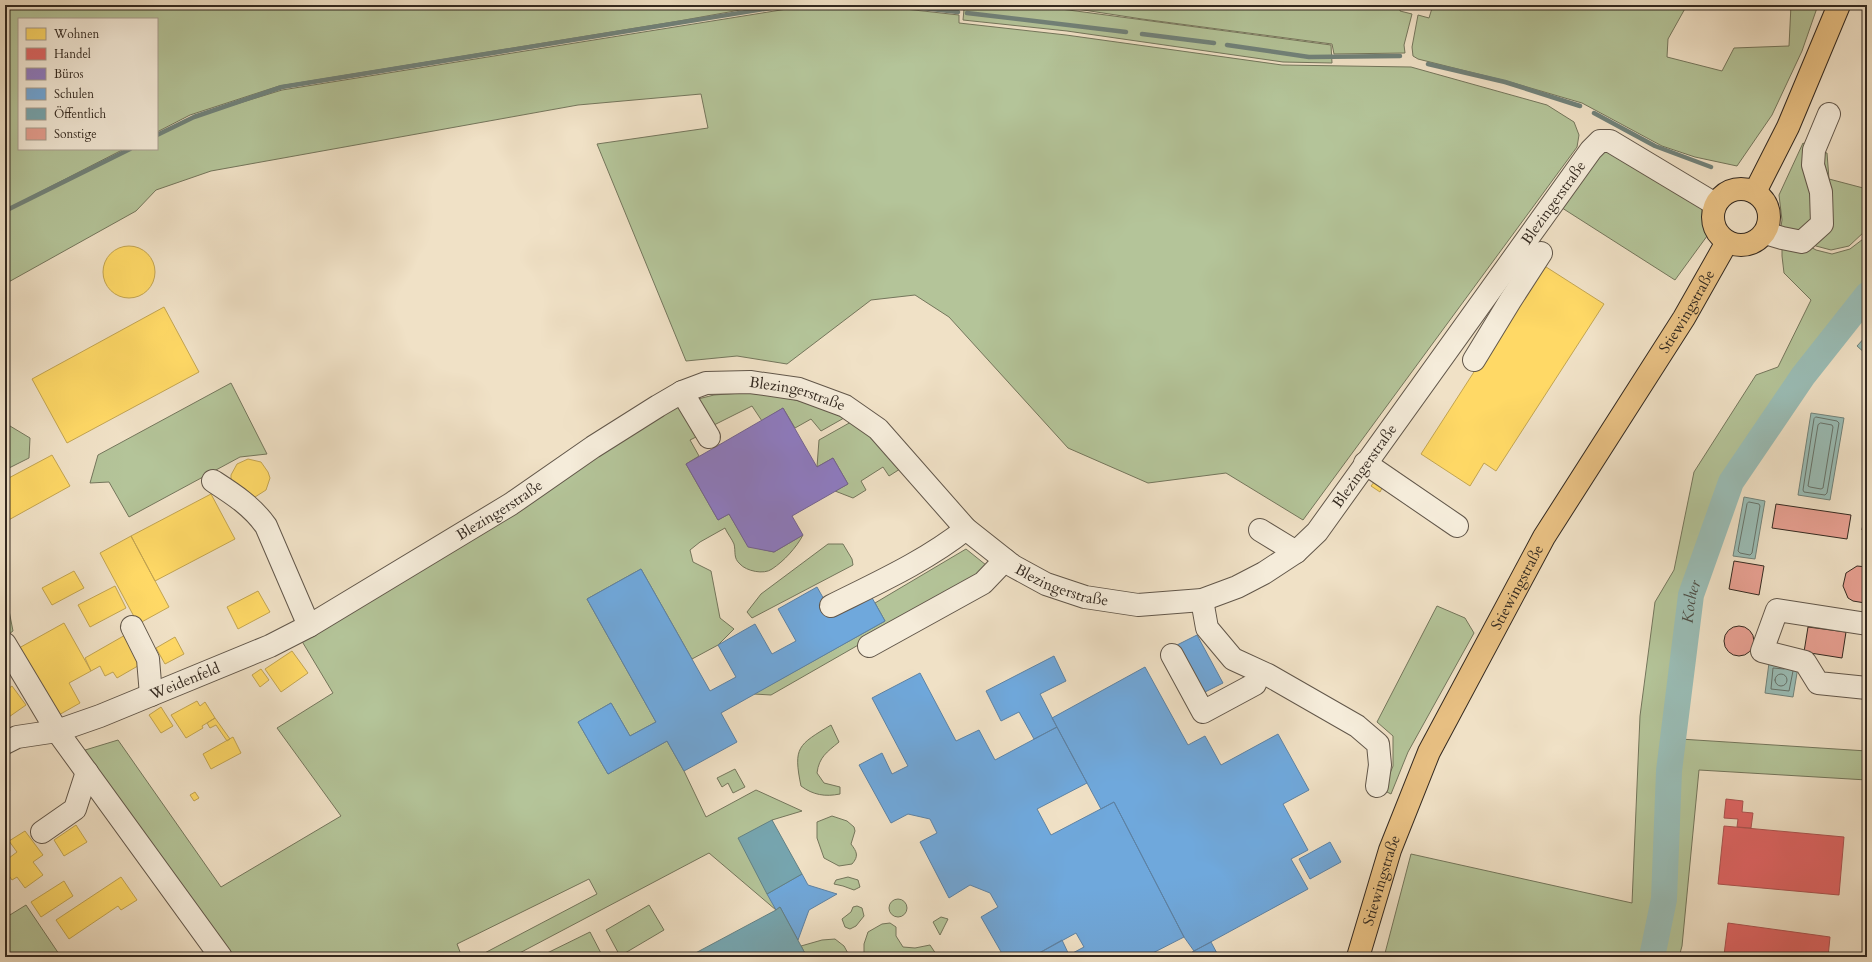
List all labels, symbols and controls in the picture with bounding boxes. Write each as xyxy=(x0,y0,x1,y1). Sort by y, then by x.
legend xyxy=(18,18,158,150)
text: Wohnen xyxy=(53,26,100,42)
text: Handel xyxy=(54,46,91,62)
text: Büros xyxy=(54,66,84,82)
text: Schulen xyxy=(54,86,94,102)
text: Öffentlich xyxy=(54,106,107,122)
text: Sonstige xyxy=(54,126,97,142)
street label: Blezingerstraße xyxy=(1517,157,1590,248)
street label: Stiewingstraße xyxy=(1654,266,1719,357)
street label: Blezingerstraße xyxy=(748,372,848,415)
street label: Blezingerstraße xyxy=(1328,420,1401,512)
street label: Blezingerstraße xyxy=(452,475,547,545)
street label: Stiewingstraße xyxy=(1486,541,1548,633)
street label: Blezingerstraße xyxy=(1012,559,1110,610)
water label: Kocher xyxy=(1677,577,1707,624)
street label: Weidenfeld xyxy=(146,658,223,705)
street label: Stiewingstraße xyxy=(1358,832,1405,928)

